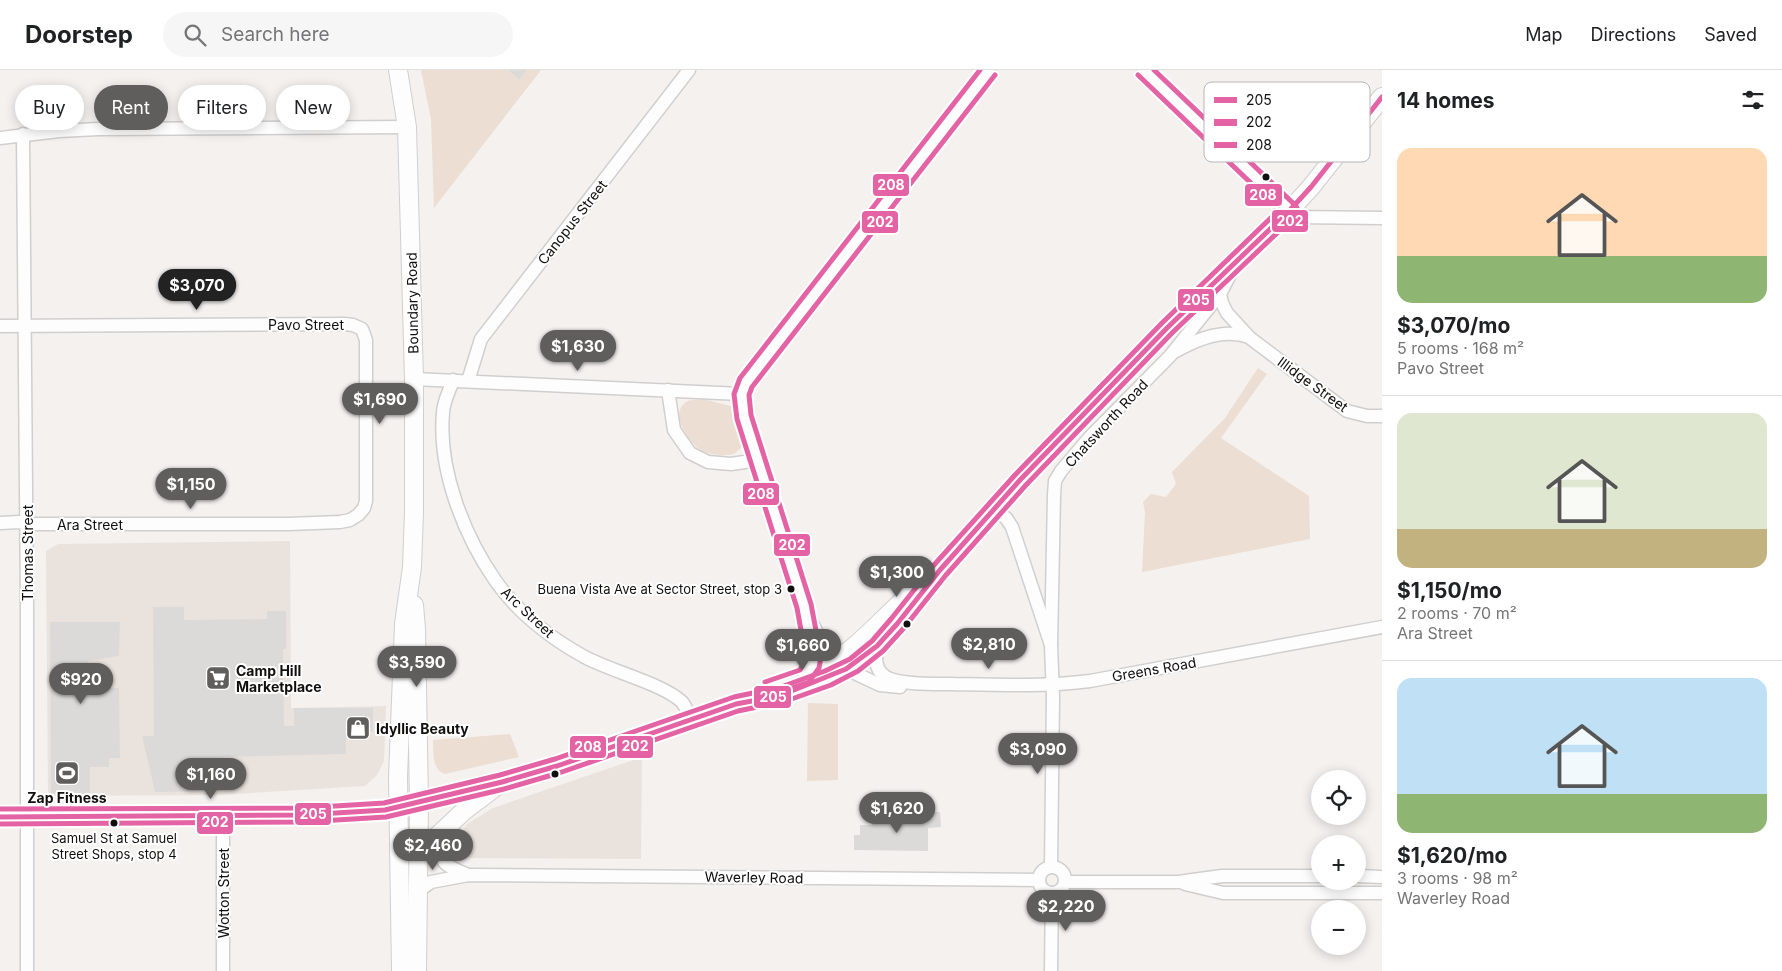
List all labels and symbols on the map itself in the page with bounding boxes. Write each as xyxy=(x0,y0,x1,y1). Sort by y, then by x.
legend xyxy=(1204,82,1370,162)
text: 205 xyxy=(1246,91,1272,108)
text: 202 xyxy=(1246,113,1272,130)
text: 208 xyxy=(1246,136,1272,153)
unlabelled marker xyxy=(1261,172,1271,182)
line badge: 208 xyxy=(872,173,910,197)
street label: Canopus Street xyxy=(534,176,610,268)
text: 208 xyxy=(877,176,905,193)
line badge: 208 xyxy=(1244,183,1283,207)
text: 208 xyxy=(1249,186,1277,203)
line badge: 202 xyxy=(1271,209,1309,233)
line badge: 202 xyxy=(861,210,899,234)
text: 202 xyxy=(1276,212,1304,229)
text: 202 xyxy=(866,213,894,230)
street label: Boundary Road xyxy=(403,252,421,354)
pin: $3,070 xyxy=(156,268,238,311)
line badge: 205 xyxy=(1177,288,1215,312)
text: 205 xyxy=(1182,291,1210,308)
street label: Pavo Street xyxy=(268,316,344,333)
pin: $1,630 xyxy=(537,330,619,372)
street label: Illidge Street xyxy=(1275,353,1352,415)
street label: Chatsworth Road xyxy=(1061,376,1151,470)
pin: $1,690 xyxy=(339,382,421,425)
pin: $1,150 xyxy=(150,468,232,510)
line badge: 208 xyxy=(742,482,780,506)
text: 208 xyxy=(747,485,775,502)
street label: Thomas Street xyxy=(19,504,36,601)
street label: Ara Street xyxy=(57,516,124,533)
line badge: 202 xyxy=(773,533,811,557)
text: 202 xyxy=(778,536,806,553)
pin: $1,300 xyxy=(856,556,938,598)
place label: Buena Vista Ave at Sector Street, stop 3 xyxy=(537,581,782,597)
street label: Arc Street xyxy=(498,583,558,641)
marker: Buena Vista Ave at Sector Street, stop 3 xyxy=(786,584,796,594)
unlabelled marker xyxy=(902,619,912,629)
pin: $1,660 xyxy=(762,628,844,671)
pin: $2,810 xyxy=(948,628,1030,670)
pin: $3,590 xyxy=(376,646,458,688)
street label: Greens Road xyxy=(1111,653,1197,685)
pin: $920 xyxy=(51,662,111,705)
place label: Camp Hill Marketplace xyxy=(236,662,322,695)
supermarket icon: Camp Hill Marketplace xyxy=(205,665,231,691)
line badge: 205 xyxy=(753,685,792,709)
text: 205 xyxy=(759,688,787,705)
shop icon: Idyllic Beauty xyxy=(345,715,371,741)
place label: Idyllic Beauty xyxy=(376,720,469,737)
pin: $3,090 xyxy=(997,732,1079,775)
line badge: 208 xyxy=(569,735,607,759)
line badge: 202 xyxy=(616,735,654,759)
text: 202 xyxy=(621,737,649,754)
text: 208 xyxy=(574,738,602,755)
pin: $1,160 xyxy=(170,758,252,800)
sports icon: Zap Fitness xyxy=(54,760,80,786)
unlabelled marker xyxy=(550,769,560,779)
place label: Zap Fitness xyxy=(27,789,107,806)
pin: $1,620 xyxy=(856,792,938,834)
line badge: 205 xyxy=(294,802,332,826)
text: 205 xyxy=(299,805,327,822)
line badge: 202 xyxy=(196,811,234,835)
text: 202 xyxy=(201,813,229,830)
marker: Samuel St at Samuel Street Shops, stop 4 xyxy=(109,818,119,828)
pin: $2,460 xyxy=(392,828,474,871)
place label: Samuel St at Samuel Street Shops, stop 4 xyxy=(51,830,177,862)
street label: Wotton Street xyxy=(215,847,232,938)
street label: Waverley Road xyxy=(704,868,804,886)
pin: $2,220 xyxy=(1025,890,1107,932)

